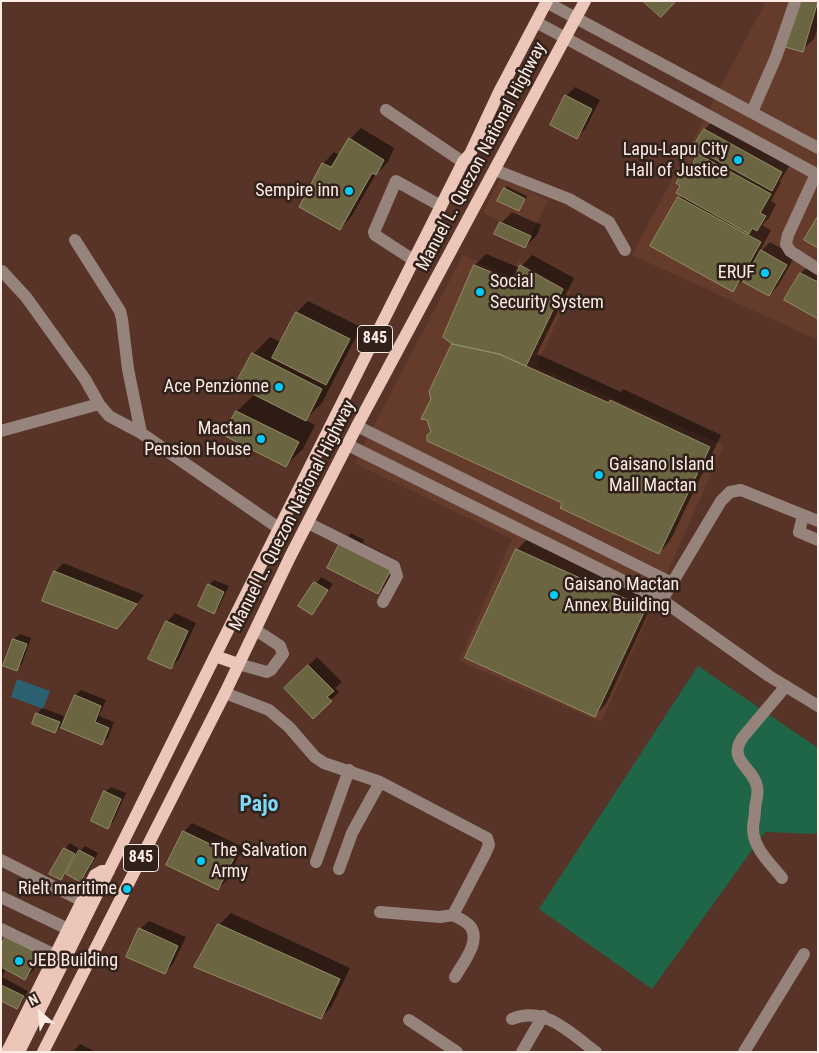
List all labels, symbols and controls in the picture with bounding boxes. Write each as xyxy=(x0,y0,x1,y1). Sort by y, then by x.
street label: Manuel L. Quezon National Highway xyxy=(412,39,552,275)
place label: Lapu-Lapu City Hall of Justice xyxy=(623,139,728,182)
marker: Lapu-Lapu City Hall of Justice xyxy=(732,154,744,166)
place label: Sempire inn xyxy=(255,180,339,202)
marker: Sempire inn xyxy=(343,185,355,197)
place label: ERUF xyxy=(718,262,755,284)
marker: ERUF xyxy=(759,267,771,279)
place label: Social Security System xyxy=(490,271,604,314)
marker: Social Security System xyxy=(474,286,486,298)
road number: 845 xyxy=(358,326,392,352)
place label: Ace Penzionne xyxy=(164,376,269,398)
marker: Ace Penzionne xyxy=(273,381,285,393)
street label: Manuel L. Quezon National Highway xyxy=(225,397,361,635)
place label: Mactan Pension House xyxy=(144,418,251,460)
marker: Mactan Pension House xyxy=(255,433,267,445)
place label: Gaisano Island Mall Mactan xyxy=(609,454,714,496)
marker: Gaisano Island Mall Mactan xyxy=(593,469,605,481)
place label: Gaisano Mactan Annex Building xyxy=(564,574,679,616)
marker: Gaisano Mactan Annex Building xyxy=(548,589,560,601)
district label: Pajo xyxy=(239,792,279,818)
place label: The Salvation Army xyxy=(211,840,307,882)
road number: 845 xyxy=(124,844,158,871)
marker: The Salvation Army xyxy=(195,855,207,867)
place label: Rielt maritime xyxy=(18,878,117,900)
marker: Rielt maritime xyxy=(121,883,133,895)
place label: JEB Building xyxy=(29,950,118,972)
marker: JEB Building xyxy=(13,955,25,967)
north arrow xyxy=(15,988,65,1038)
text: N xyxy=(26,991,41,1009)

